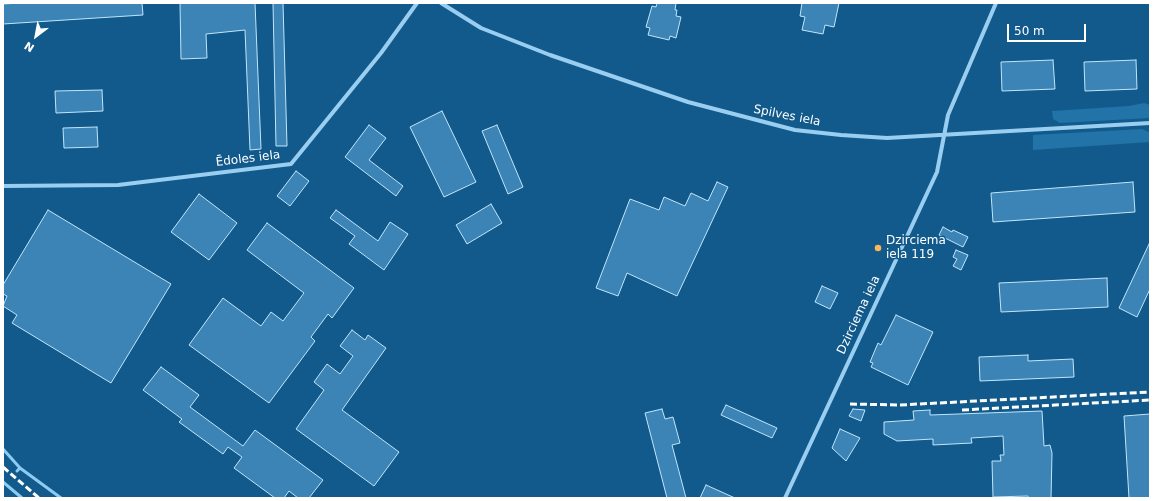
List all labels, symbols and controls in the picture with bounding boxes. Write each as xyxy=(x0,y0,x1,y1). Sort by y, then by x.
north arrow xyxy=(16,16,56,56)
scale bar xyxy=(1009,16,1088,42)
text: 50 m xyxy=(1014,24,1045,38)
text: N xyxy=(22,39,37,55)
street label: Spilves iela xyxy=(752,102,822,130)
street label: Ēdoles iela xyxy=(215,148,281,170)
place label: Dzirciema iela 119 xyxy=(886,234,946,262)
marker: Dzirciema iela 119 xyxy=(873,243,883,253)
street label: Dzirciema iela xyxy=(834,273,884,357)

